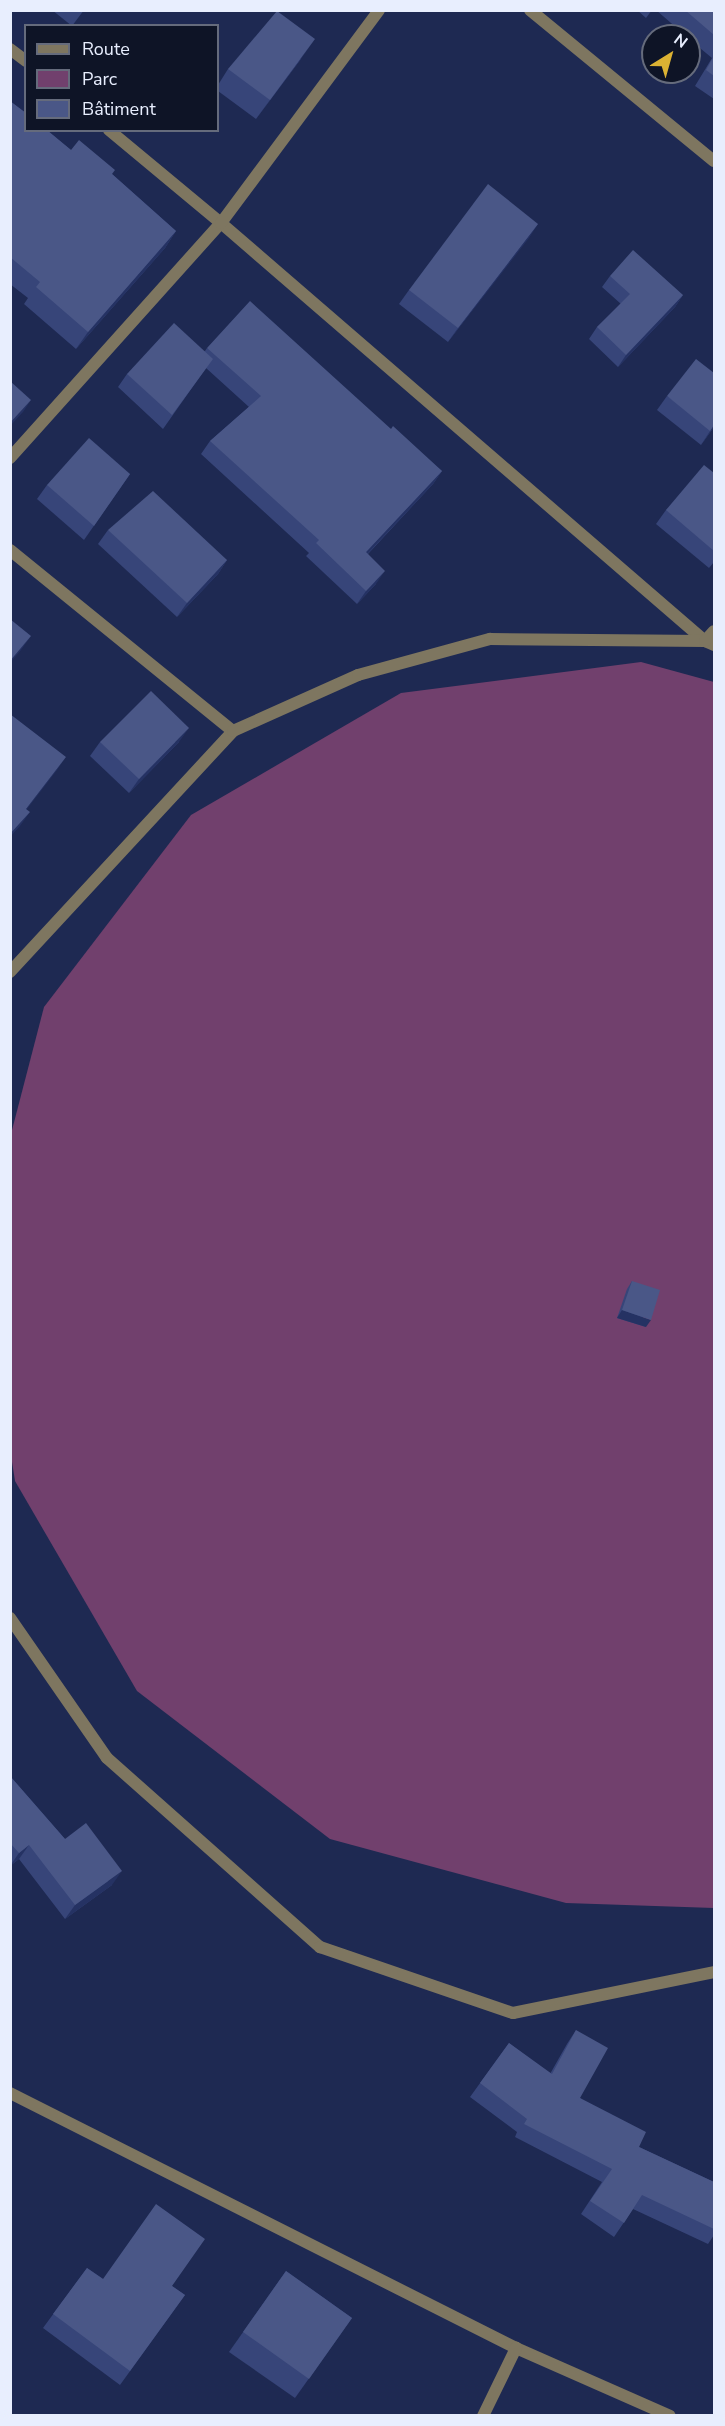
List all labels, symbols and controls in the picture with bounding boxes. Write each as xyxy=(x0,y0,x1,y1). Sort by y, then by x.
legend xyxy=(24,24,219,132)
north arrow xyxy=(641,24,701,84)
text: N xyxy=(669,29,692,54)
text: Route xyxy=(82,37,130,61)
text: Parc xyxy=(82,67,117,91)
text: Bâtiment xyxy=(82,97,156,121)

